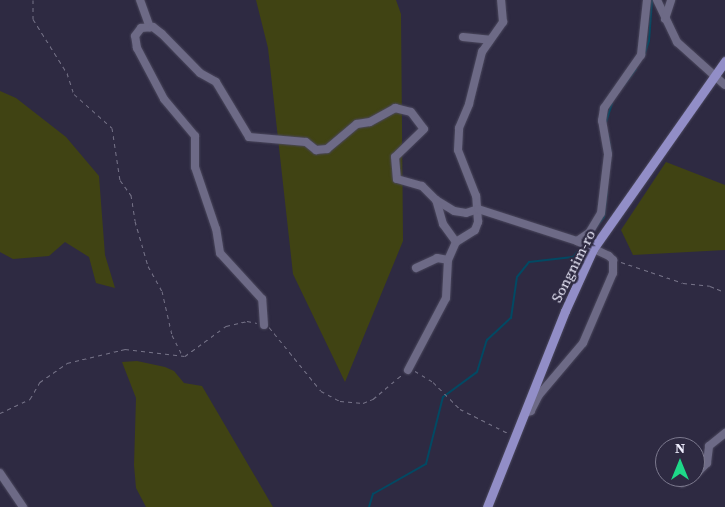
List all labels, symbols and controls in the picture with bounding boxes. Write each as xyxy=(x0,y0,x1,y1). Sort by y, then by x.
street label: Songnim-ro xyxy=(547,227,599,305)
north arrow xyxy=(655,437,705,487)
text: N xyxy=(675,438,685,458)

